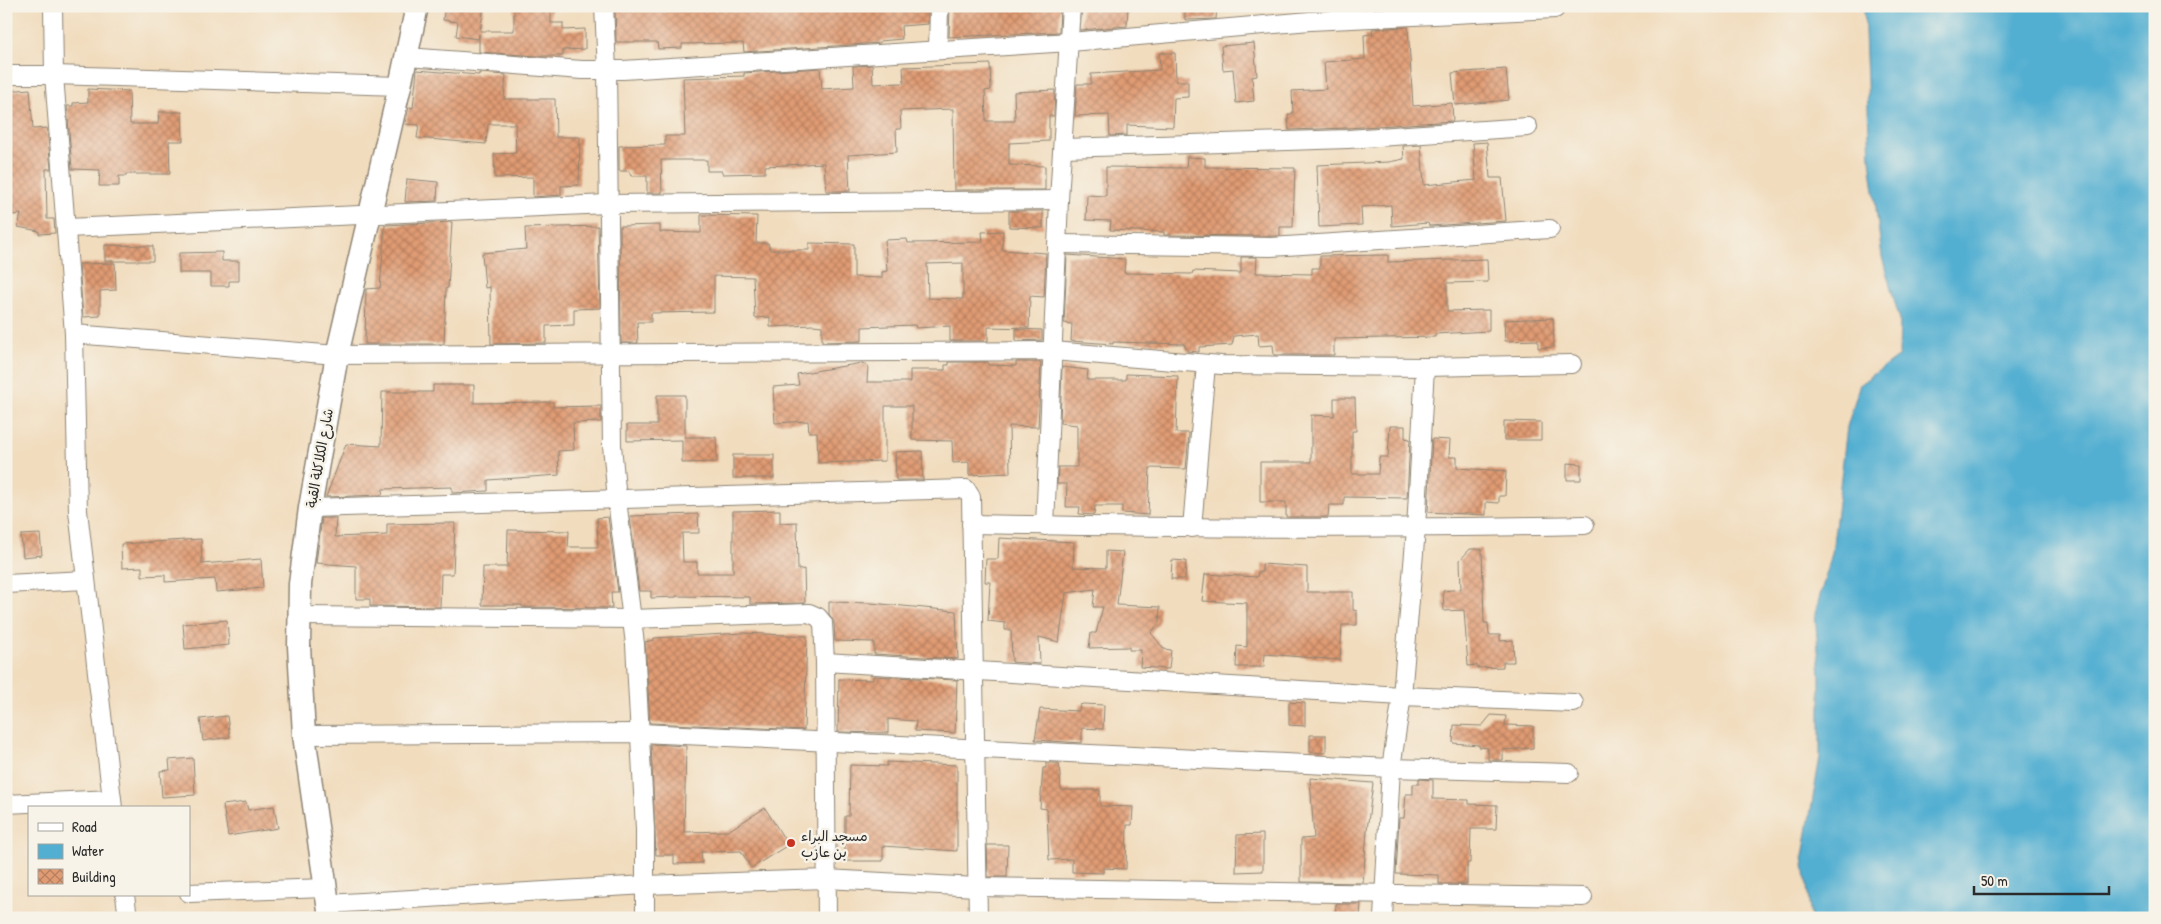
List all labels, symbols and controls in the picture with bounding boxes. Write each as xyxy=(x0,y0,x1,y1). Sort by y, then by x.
street label: شارع الكلاكلة القبة xyxy=(301,407,338,509)
legend xyxy=(28,806,190,896)
text: Road xyxy=(72,816,97,837)
place label: مسجد البراء بن عازب xyxy=(801,826,868,861)
marker: مسجد البراء بن عازب xyxy=(785,837,797,849)
text: Water xyxy=(72,840,104,861)
scale bar xyxy=(1974,864,2108,896)
text: Building xyxy=(72,866,116,887)
text: 50 m xyxy=(1981,870,2008,891)

